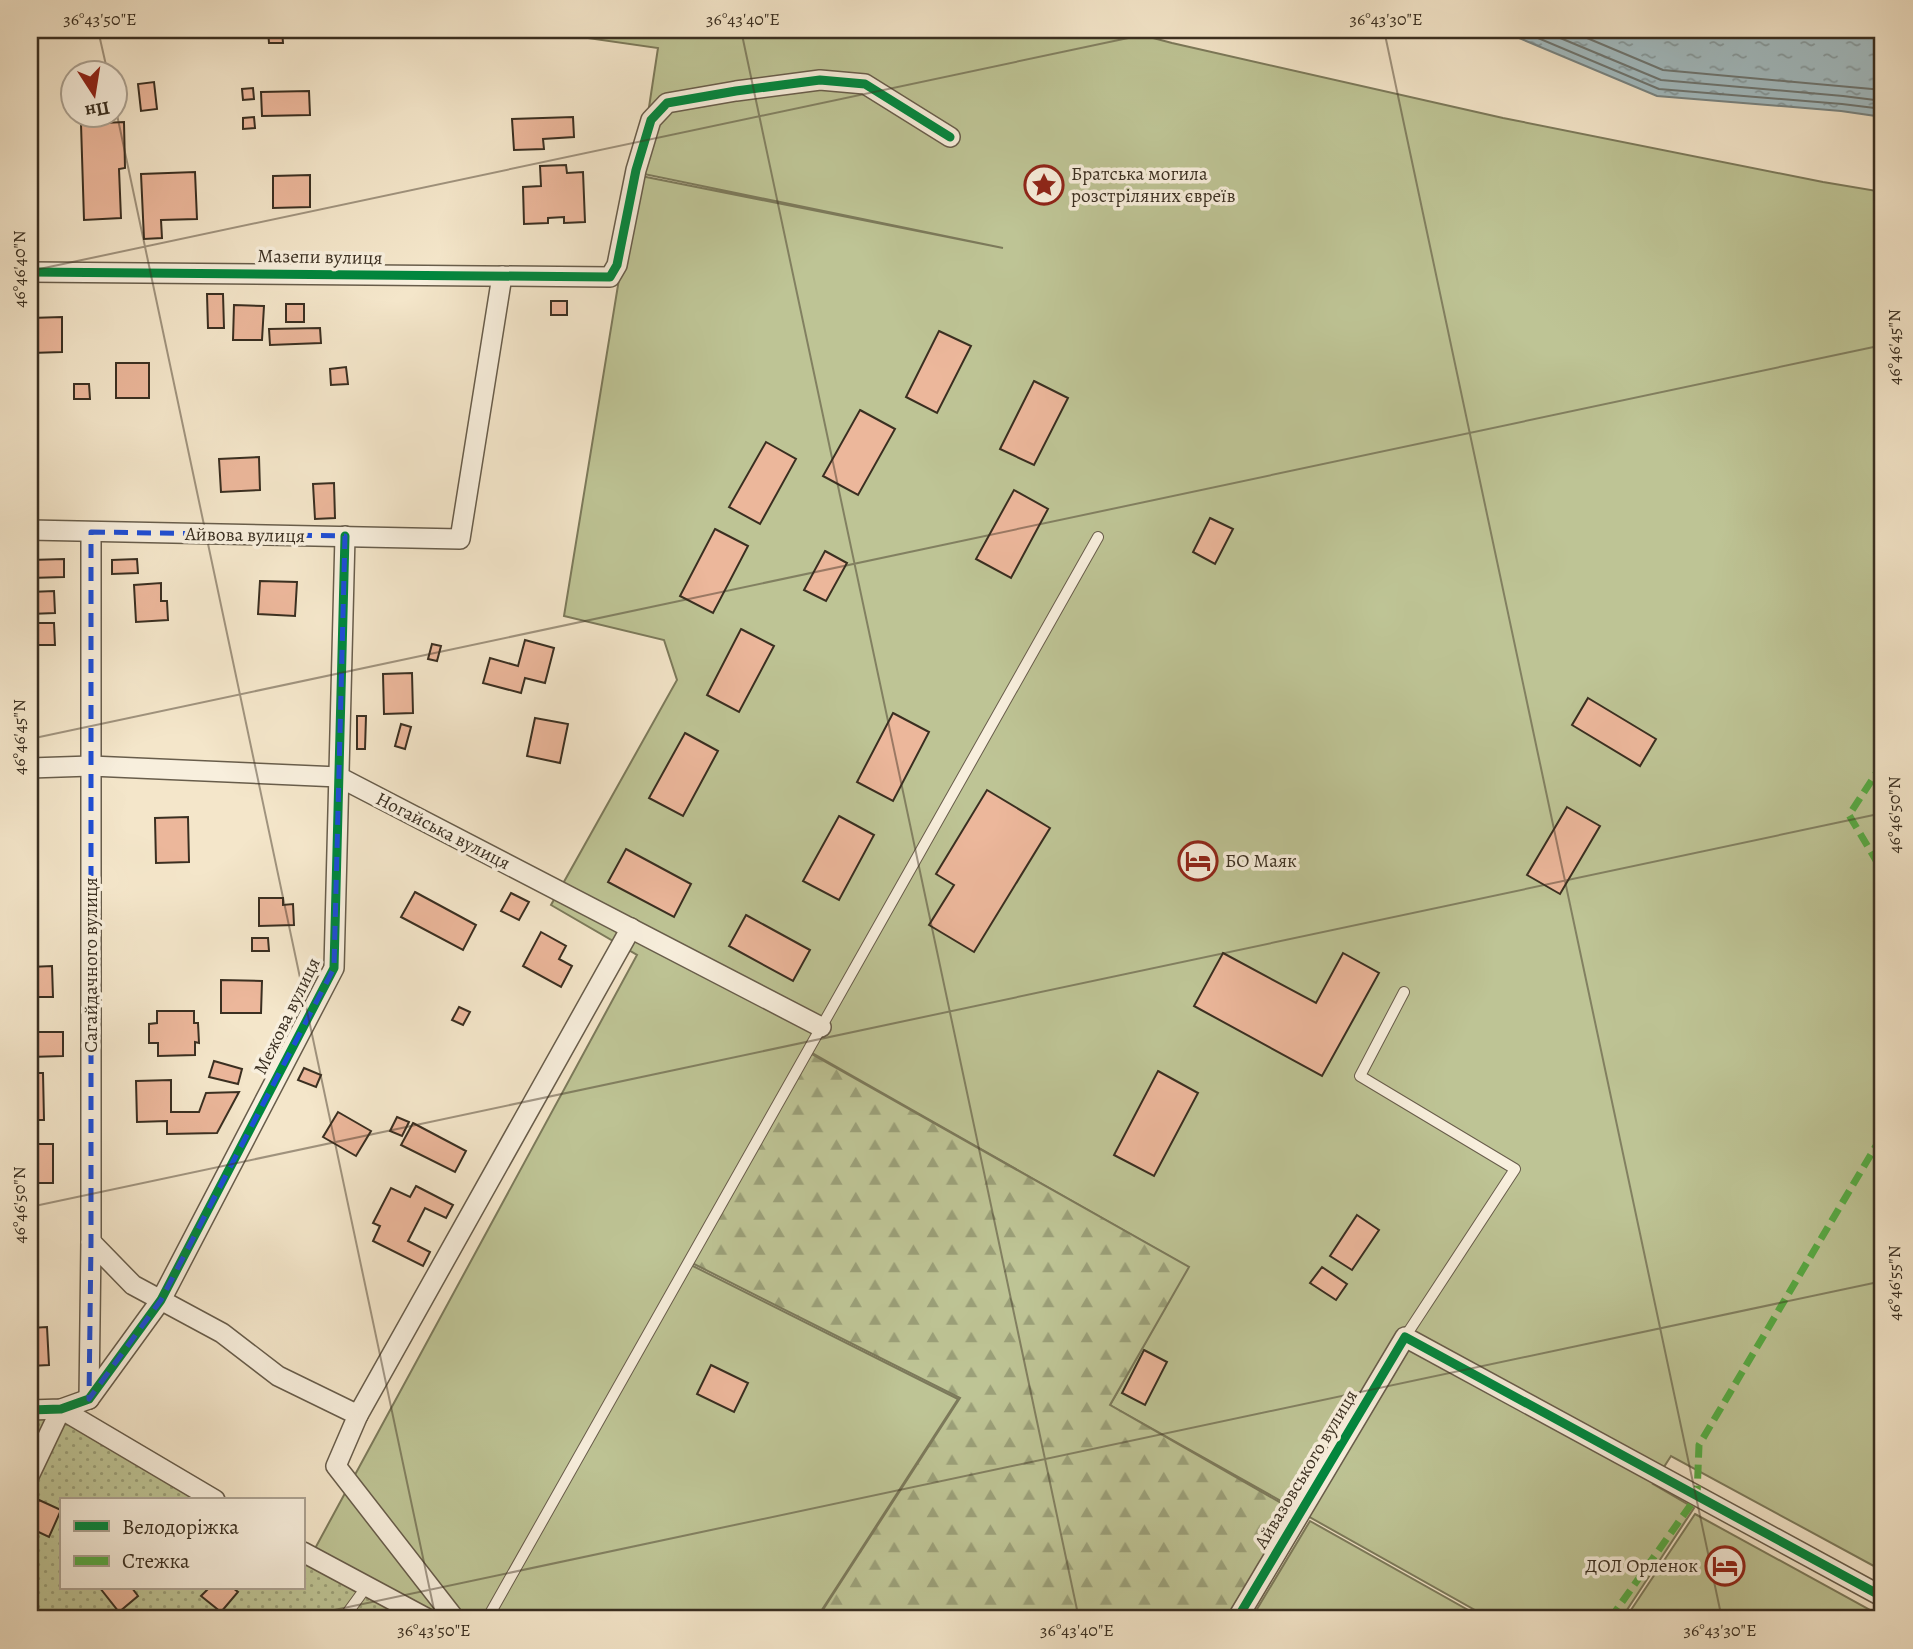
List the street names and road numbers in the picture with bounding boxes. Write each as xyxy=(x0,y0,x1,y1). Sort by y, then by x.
street label: Мазепи вулиця xyxy=(257,243,383,271)
street label: Айвова вулиця xyxy=(184,521,305,549)
street label: Ногайська вулиця xyxy=(371,786,515,876)
street label: Сагайдачного вулиця xyxy=(78,877,104,1053)
street label: Межова вулиця xyxy=(247,953,327,1079)
street label: Айвазовського вулиця xyxy=(1248,1385,1364,1554)

